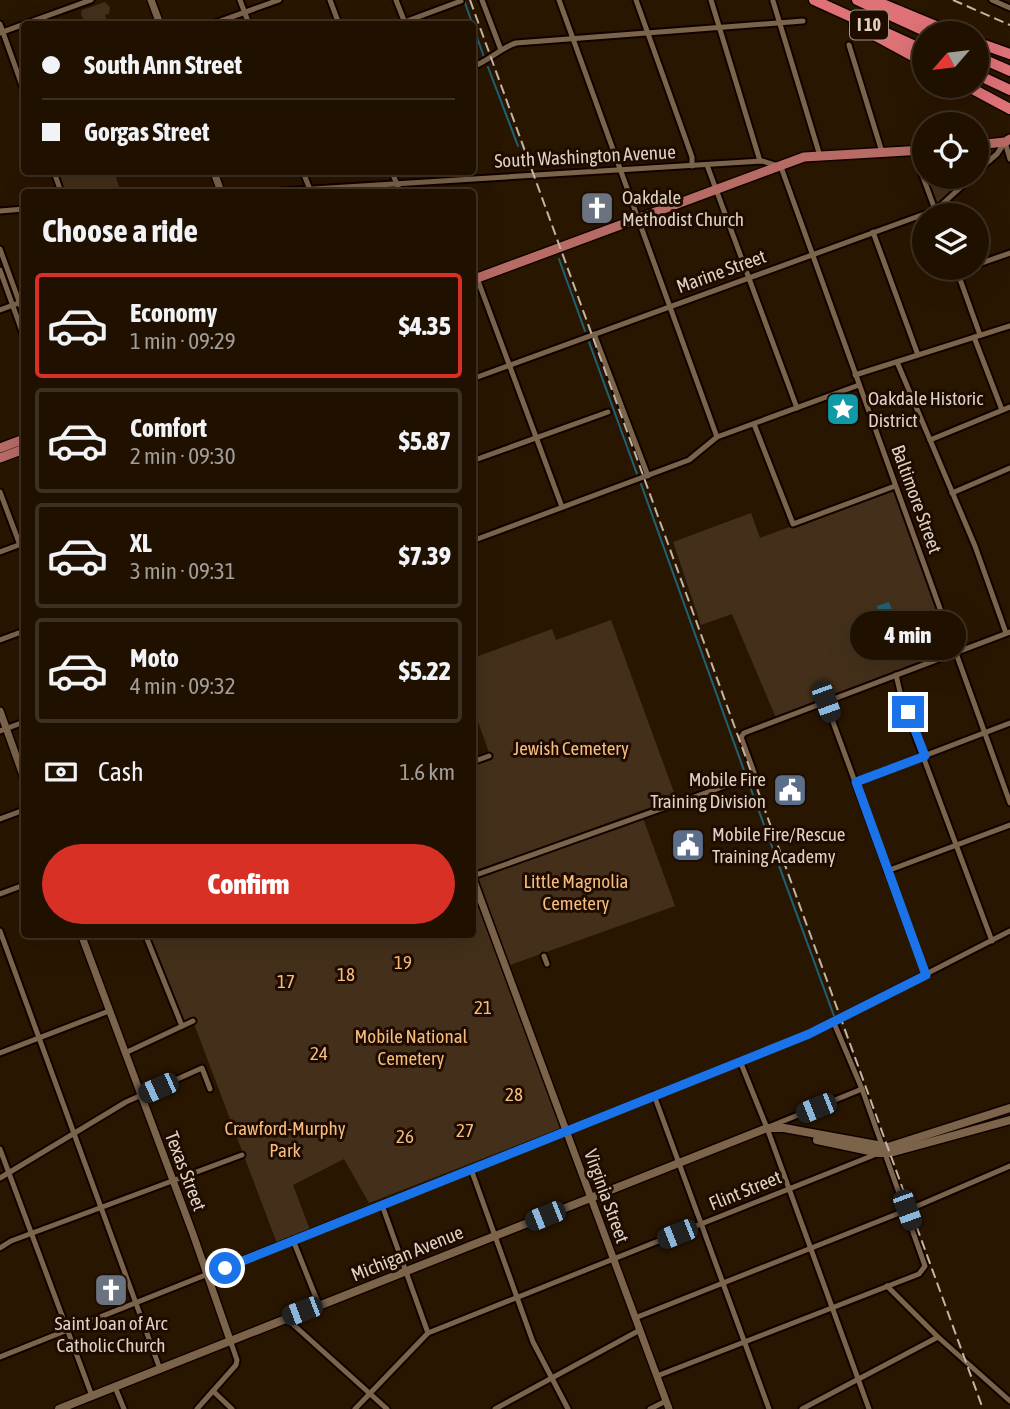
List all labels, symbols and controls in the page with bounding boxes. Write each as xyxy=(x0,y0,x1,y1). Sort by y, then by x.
road number: I 10 xyxy=(850,10,888,40)
north arrow xyxy=(912,21,989,98)
map controls xyxy=(912,21,989,280)
text: South Ann Street xyxy=(84,50,242,80)
button: locate xyxy=(912,112,989,189)
text: Gorgas Street xyxy=(84,117,209,147)
street label: South Washington Avenue xyxy=(494,140,676,172)
place label: Oakdale Methodist Church xyxy=(622,186,744,230)
church icon: Oakdale Methodist Church xyxy=(578,189,616,227)
button: layers xyxy=(912,203,989,280)
text: Choose a ride xyxy=(42,212,198,249)
street label: Marine Street xyxy=(673,245,769,297)
icon: car xyxy=(46,294,109,357)
text: Economy xyxy=(130,298,217,328)
text: $4.35 xyxy=(399,311,451,341)
text: 1 min · 09:29 xyxy=(130,328,236,354)
place label: Oakdale Historic District xyxy=(868,387,984,431)
place icon: Oakdale Historic District xyxy=(824,390,862,428)
icon: car xyxy=(46,409,109,472)
text: Comfort xyxy=(130,413,207,443)
text: $5.87 xyxy=(399,426,451,456)
street label: Baltimore Street xyxy=(887,442,947,556)
text: 2 min · 09:30 xyxy=(130,443,236,469)
icon: car xyxy=(46,524,109,587)
text: XL xyxy=(130,528,152,558)
text: $7.39 xyxy=(399,541,451,571)
text: 3 min · 09:31 xyxy=(130,558,236,584)
callout: 4 min xyxy=(850,610,966,660)
text: 4 min xyxy=(885,622,931,648)
icon: car xyxy=(46,639,109,702)
text: Moto xyxy=(130,643,179,673)
text: $5.22 xyxy=(399,656,451,686)
text: 4 min · 09:32 xyxy=(130,673,236,699)
car xyxy=(809,679,844,725)
route end xyxy=(892,696,924,728)
park label: Jewish Cemetery xyxy=(513,737,629,759)
icon: cash xyxy=(42,753,80,791)
text: Cash xyxy=(98,757,144,787)
text: 1.6 km xyxy=(399,759,455,785)
place label: Mobile Fire Training Division xyxy=(650,768,766,812)
public building icon: Mobile Fire Training Division xyxy=(771,771,809,809)
place label: Mobile Fire/Rescue Training Academy xyxy=(712,823,845,867)
public building icon: Mobile Fire/Rescue Training Academy xyxy=(669,826,707,864)
button: Confirm xyxy=(42,844,455,924)
park label: Little Magnolia Cemetery xyxy=(524,870,628,914)
park label: 19 xyxy=(394,951,412,973)
park label: 18 xyxy=(337,963,355,985)
park label: 17 xyxy=(277,970,295,992)
park label: 21 xyxy=(474,996,492,1018)
park label: Mobile National Cemetery xyxy=(354,1025,468,1069)
park label: 24 xyxy=(310,1042,328,1064)
car xyxy=(135,1070,182,1106)
park label: 28 xyxy=(505,1083,523,1105)
car xyxy=(793,1090,840,1126)
park label: Crawford-Murphy Park xyxy=(224,1117,346,1161)
park label: 27 xyxy=(456,1119,474,1141)
park label: 26 xyxy=(396,1125,414,1147)
street label: Texas Street xyxy=(161,1128,211,1214)
street label: Virginia Street xyxy=(580,1146,634,1246)
street label: Flint Street xyxy=(706,1166,784,1214)
car xyxy=(890,1187,925,1233)
car xyxy=(522,1198,569,1234)
car xyxy=(654,1216,701,1252)
street label: Michigan Avenue xyxy=(348,1221,466,1285)
route start xyxy=(209,1252,241,1284)
church icon: Saint Joan of Arc Catholic Church xyxy=(92,1271,130,1309)
car xyxy=(279,1294,326,1328)
place label: Saint Joan of Arc Catholic Church xyxy=(55,1312,168,1356)

